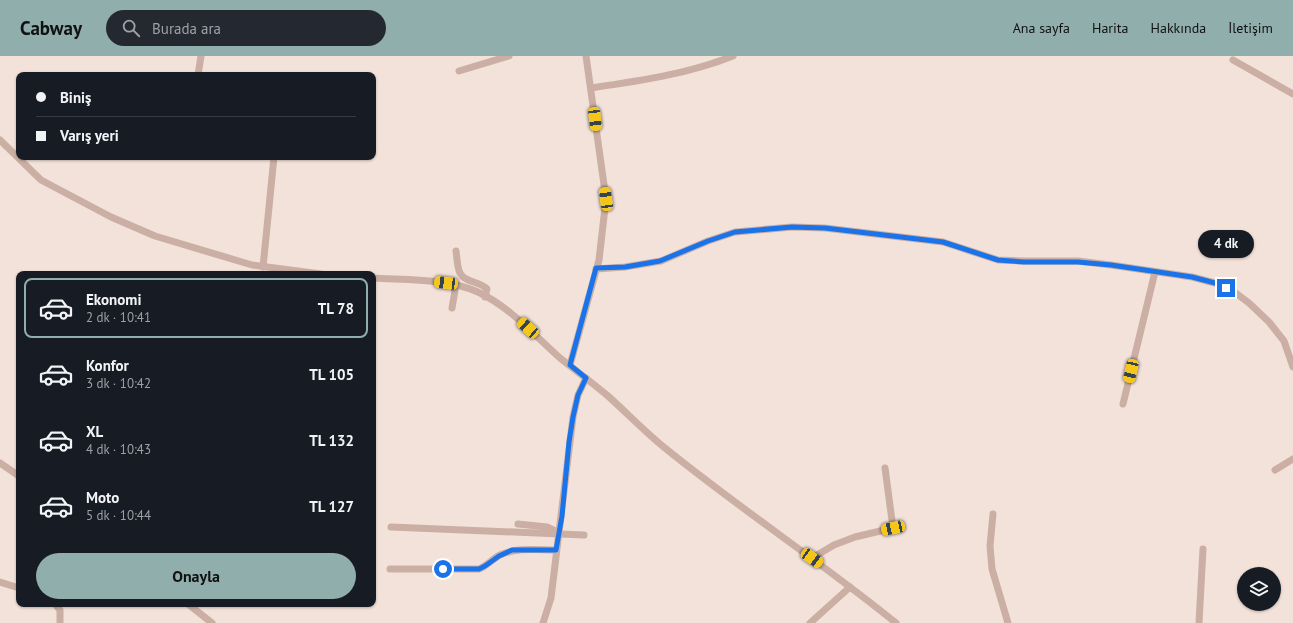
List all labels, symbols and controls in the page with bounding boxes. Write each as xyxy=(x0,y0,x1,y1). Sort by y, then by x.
search box xyxy=(106,10,386,46)
text: Cabway xyxy=(20,16,82,40)
icon: search xyxy=(120,17,142,39)
text: Burada ara xyxy=(152,19,221,38)
text: Ana sayfa xyxy=(1013,19,1070,37)
text: Harita xyxy=(1092,19,1129,37)
text: Hakkında xyxy=(1151,19,1206,37)
text: İletişim xyxy=(1228,19,1273,37)
text: Biniş xyxy=(60,88,91,107)
car xyxy=(588,106,602,132)
text: Varış yeri xyxy=(60,126,119,145)
car xyxy=(598,186,614,212)
callout: 4 dk xyxy=(1198,230,1254,258)
text: 4 dk xyxy=(1214,235,1238,252)
car xyxy=(433,276,459,290)
route end xyxy=(1217,279,1235,297)
icon: car xyxy=(38,290,74,326)
text: Ekonomi xyxy=(86,290,141,309)
text: TL 78 xyxy=(318,299,354,318)
text: 2 dk · 10:41 xyxy=(86,309,151,326)
car xyxy=(515,316,541,340)
icon: car xyxy=(38,356,74,392)
text: Konfor xyxy=(86,356,129,375)
car xyxy=(1122,358,1140,384)
text: TL 105 xyxy=(309,365,354,384)
text: 3 dk · 10:42 xyxy=(86,375,151,392)
icon: car xyxy=(38,422,74,458)
text: XL xyxy=(86,422,103,441)
text: TL 132 xyxy=(309,431,354,450)
text: 4 dk · 10:43 xyxy=(86,441,151,458)
icon: car xyxy=(38,488,74,524)
text: Moto xyxy=(86,488,119,507)
text: TL 127 xyxy=(309,497,354,516)
text: 5 dk · 10:44 xyxy=(86,507,151,524)
car xyxy=(880,520,906,536)
car xyxy=(799,546,825,570)
button: Onayla xyxy=(36,553,356,599)
route start xyxy=(434,560,452,578)
map controls xyxy=(1237,567,1281,611)
button: layers xyxy=(1237,567,1281,611)

